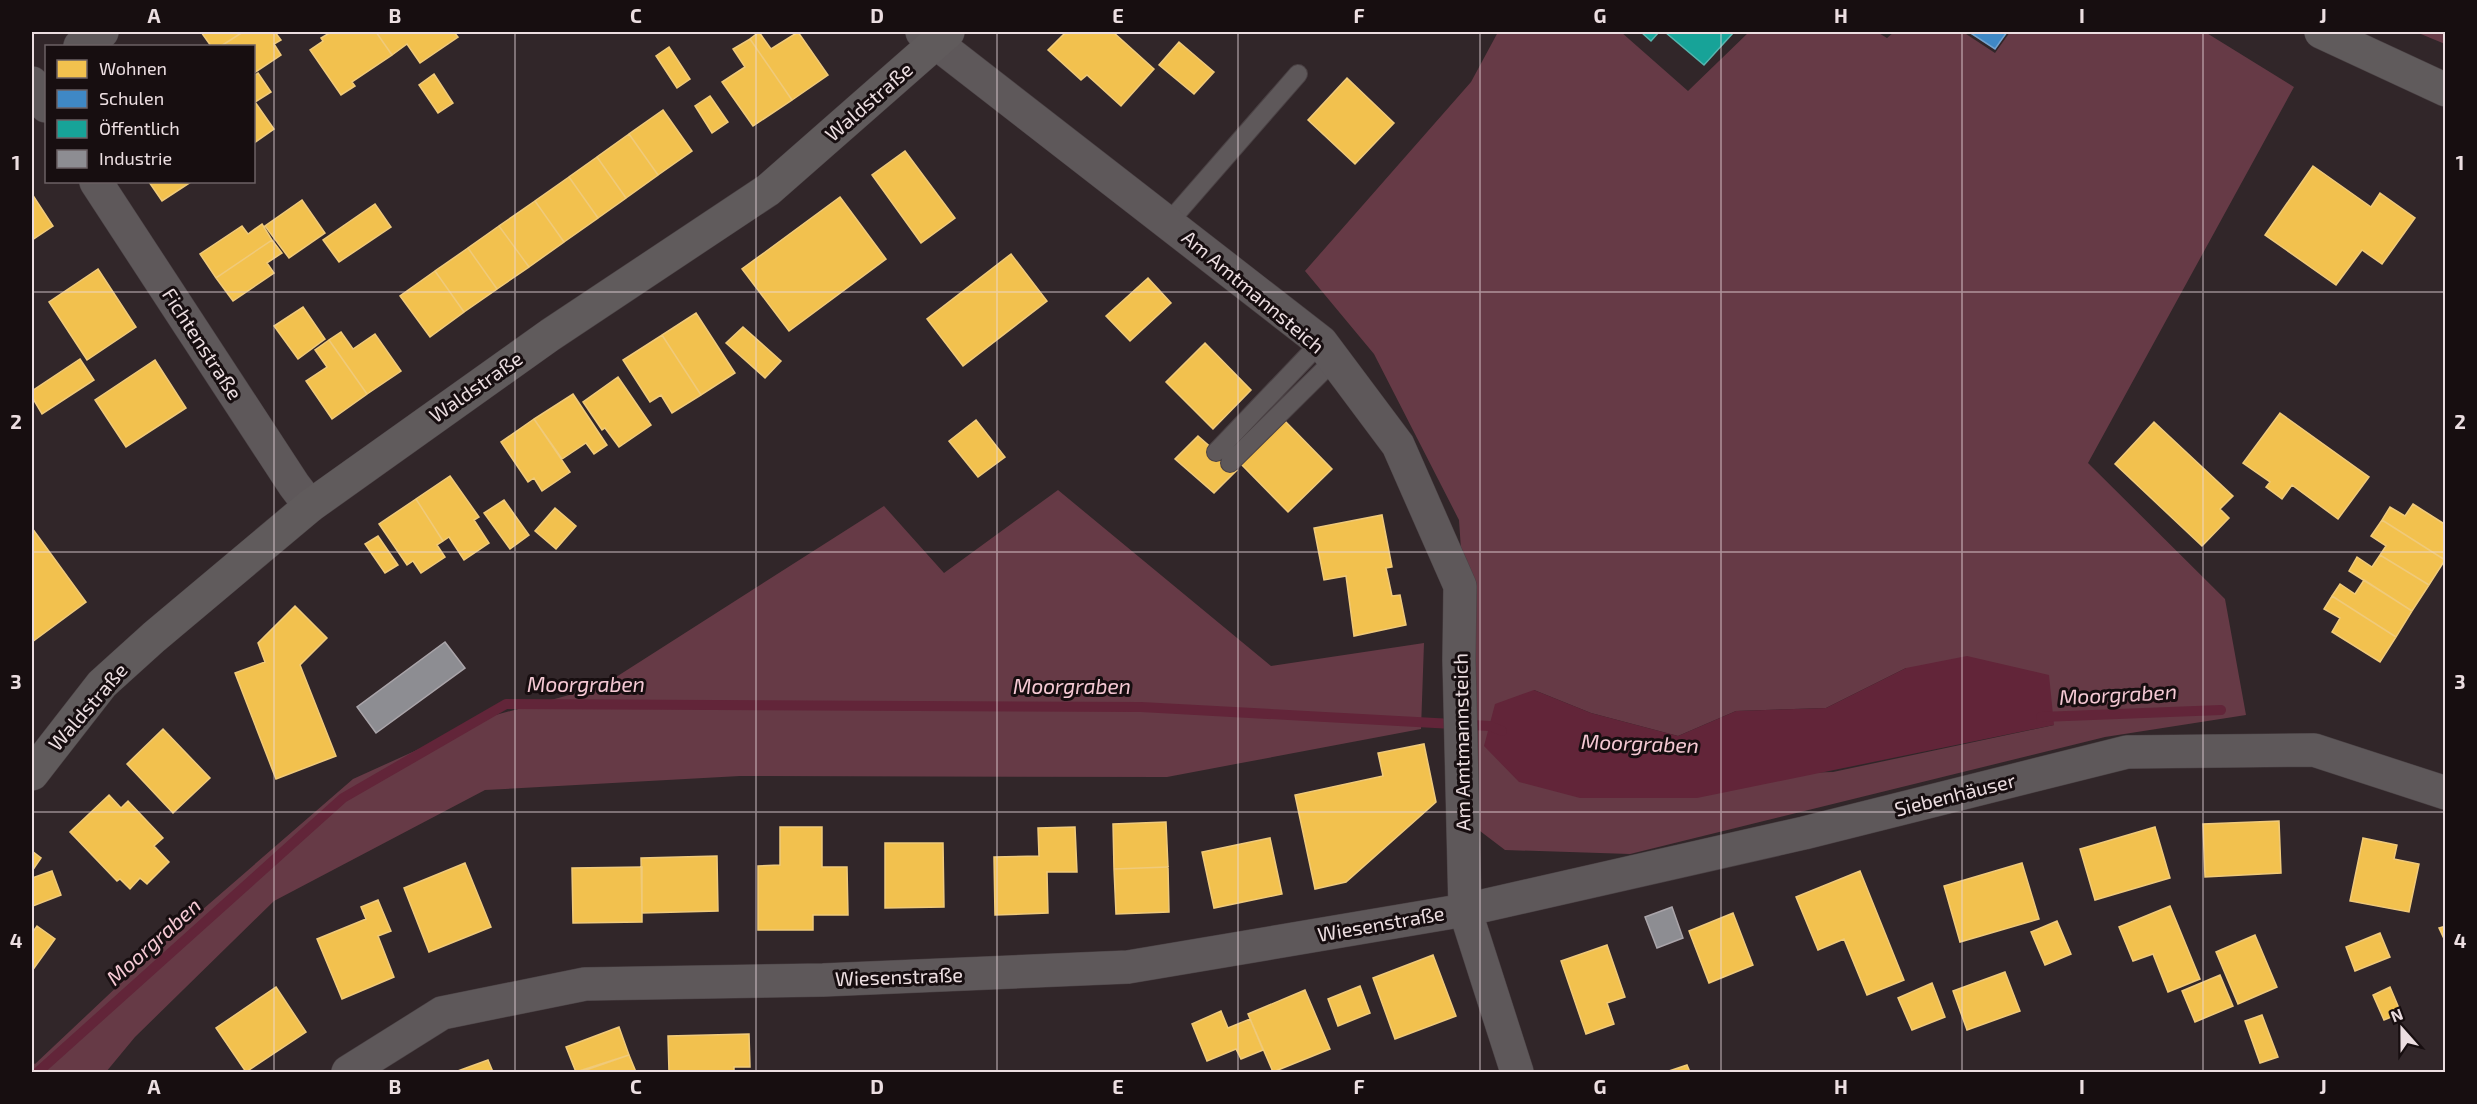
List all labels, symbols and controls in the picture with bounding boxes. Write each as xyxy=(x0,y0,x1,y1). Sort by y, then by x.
text: A xyxy=(147,3,161,27)
text: B xyxy=(389,3,401,27)
text: C xyxy=(630,3,642,27)
text: D xyxy=(870,3,884,27)
text: E xyxy=(1112,3,1124,27)
text: F xyxy=(1353,3,1365,27)
text: G xyxy=(1594,3,1606,27)
text: H xyxy=(1834,3,1848,27)
text: I xyxy=(2079,3,2085,27)
text: J xyxy=(2319,3,2327,27)
legend xyxy=(45,45,255,183)
text: Wohnen xyxy=(99,57,167,79)
street label: Waldstraße xyxy=(820,57,917,146)
text: Schulen xyxy=(99,87,164,109)
text: Öffentlich xyxy=(99,117,180,139)
text: Industrie xyxy=(99,147,172,169)
text: 1 xyxy=(12,150,20,174)
text: 1 xyxy=(2456,150,2464,174)
street label: Am Amtmannsteich xyxy=(1178,225,1330,358)
street label: Fichtenstraße xyxy=(158,283,248,404)
street label: Waldstraße xyxy=(424,345,527,427)
text: 2 xyxy=(10,409,22,433)
text: 2 xyxy=(2454,409,2466,433)
street label: Am Amtmannsteich xyxy=(1447,653,1475,831)
street label: Waldstraße xyxy=(43,658,132,755)
text: 3 xyxy=(10,669,22,693)
text: 3 xyxy=(2454,669,2466,693)
water label: Moorgraben xyxy=(527,671,645,696)
water label: Moorgraben xyxy=(1013,673,1131,698)
water label: Moorgraben xyxy=(2058,678,2177,709)
water label: Moorgraben xyxy=(1581,728,1699,757)
street label: Siebenhäuser xyxy=(1892,767,2018,821)
water label: Moorgraben xyxy=(101,892,205,990)
street label: Wiesenstraße xyxy=(1316,900,1446,946)
text: 4 xyxy=(10,928,23,952)
text: 4 xyxy=(2454,928,2467,952)
street label: Wiesenstraße xyxy=(834,962,963,990)
north arrow xyxy=(2372,999,2432,1059)
text: N xyxy=(2388,1004,2405,1025)
text: A xyxy=(147,1074,161,1098)
text: B xyxy=(389,1074,401,1098)
text: C xyxy=(630,1074,642,1098)
text: D xyxy=(870,1074,884,1098)
text: E xyxy=(1112,1074,1124,1098)
text: F xyxy=(1353,1074,1365,1098)
text: G xyxy=(1594,1074,1606,1098)
text: H xyxy=(1834,1074,1848,1098)
text: I xyxy=(2079,1074,2085,1098)
text: J xyxy=(2319,1074,2327,1098)

